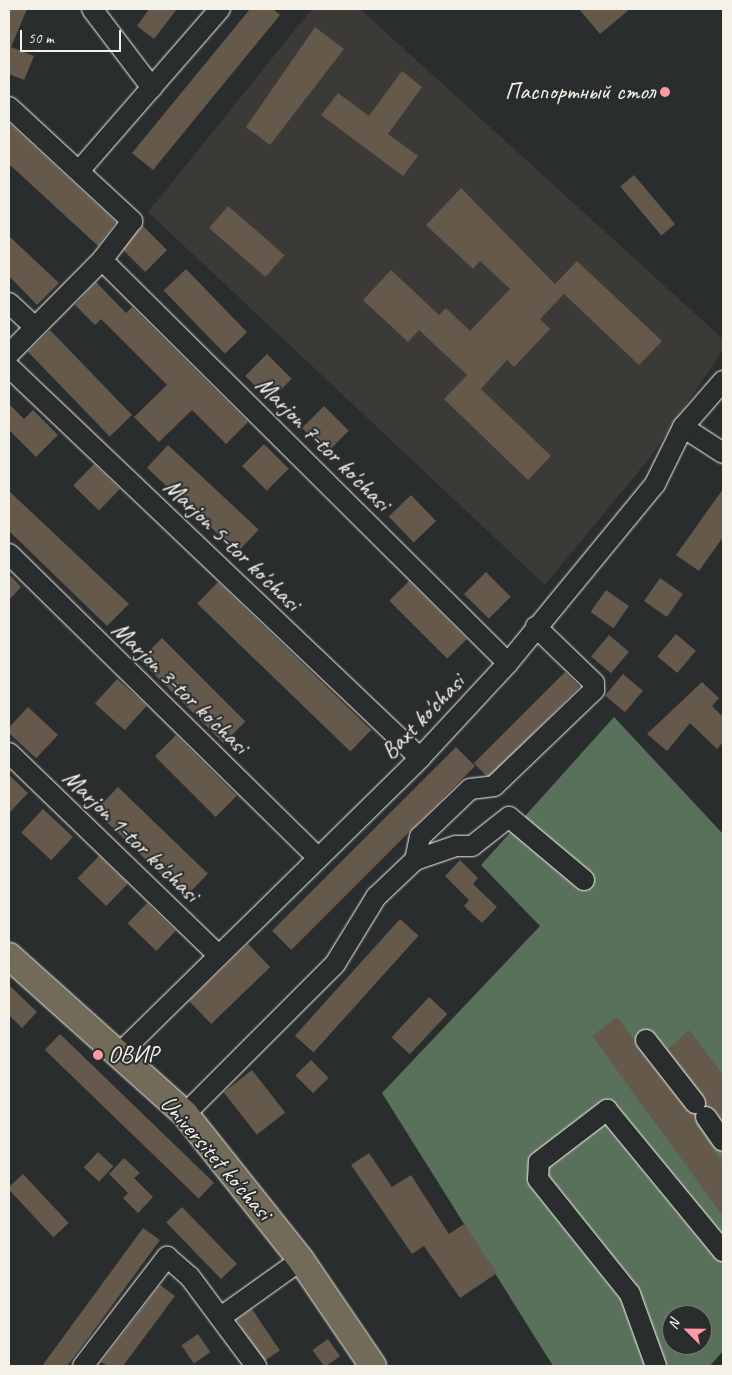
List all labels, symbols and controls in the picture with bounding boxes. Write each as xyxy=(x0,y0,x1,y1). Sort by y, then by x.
scale bar xyxy=(22,20,124,52)
text: 50 m xyxy=(28,29,54,48)
place label: Паспортный стол xyxy=(505,78,655,106)
marker: Паспортный стол xyxy=(659,86,671,98)
street label: Marjon 7-tor ko'chasi xyxy=(250,371,396,517)
street label: Marjon 5-tor ko'chasi xyxy=(158,473,306,617)
street label: Marjon 3-tor ko'chasi xyxy=(106,616,254,760)
street label: Baxt ko'chasi xyxy=(375,668,471,766)
street label: Marjon 1-tor ko'chasi xyxy=(57,764,205,908)
place label: ОВИР xyxy=(108,1041,158,1069)
marker: ОВИР xyxy=(92,1049,104,1061)
street label: Universitet ko'chasi xyxy=(154,1090,278,1226)
north arrow xyxy=(662,1305,712,1355)
text: N xyxy=(664,1317,683,1332)

